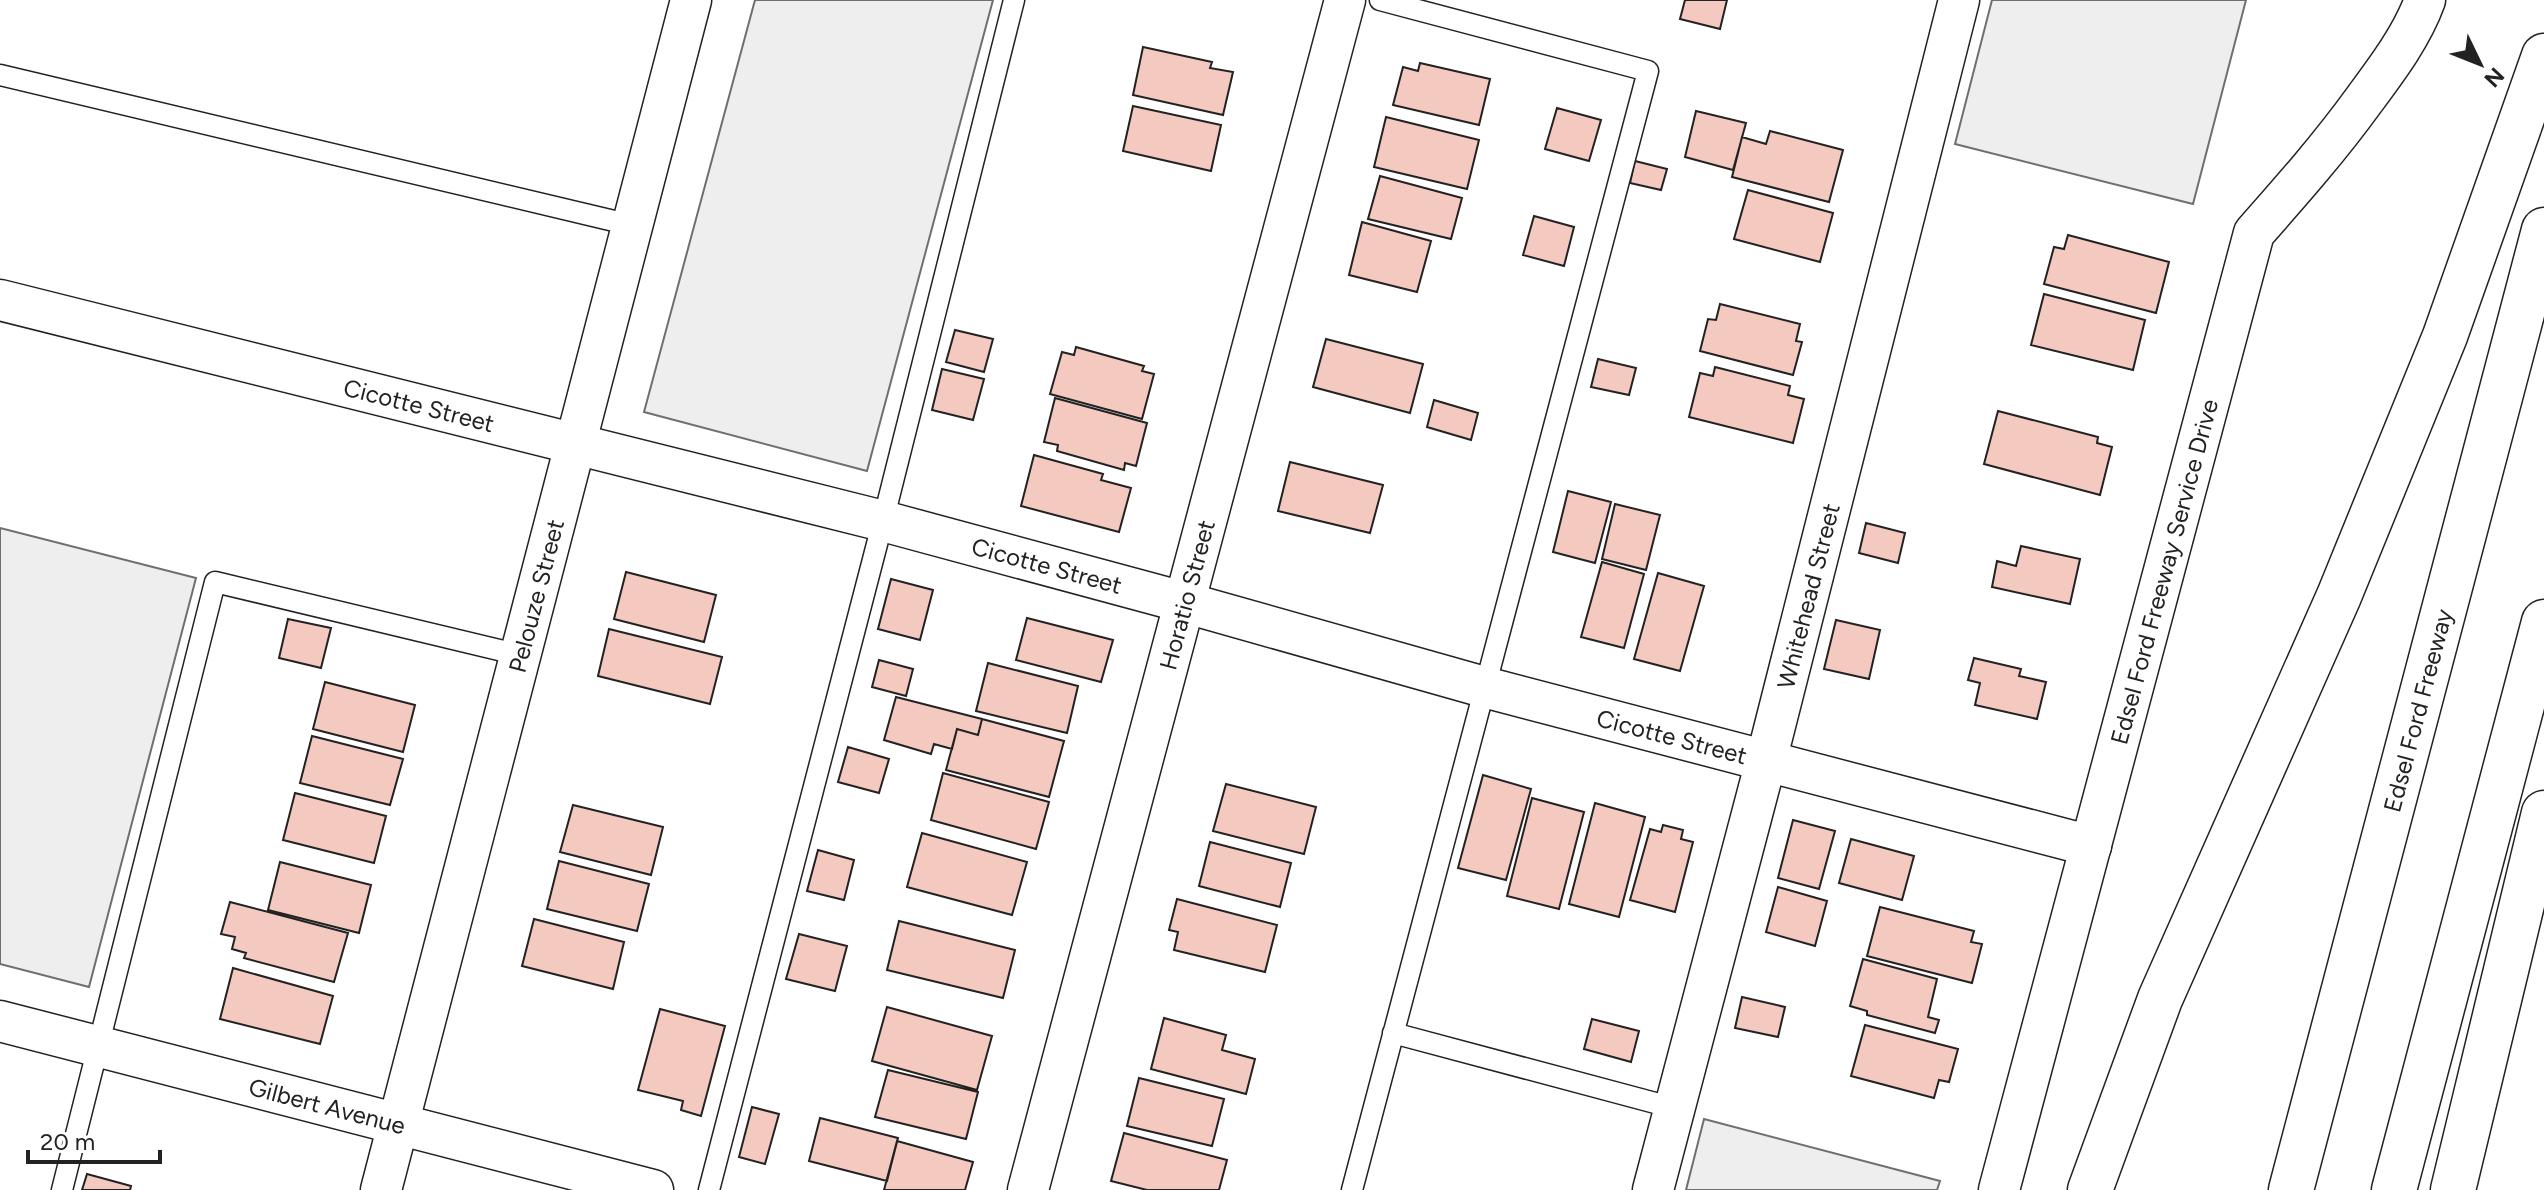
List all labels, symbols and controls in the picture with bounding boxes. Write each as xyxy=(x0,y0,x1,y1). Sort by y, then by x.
north arrow xyxy=(2440,24,2520,104)
text: N xyxy=(2479,62,2510,93)
street label: Cicotte Street xyxy=(341,372,497,438)
street label: Edsel Ford Freeway Service Drive xyxy=(2104,396,2224,747)
street label: Whitehead Street xyxy=(1770,500,1845,692)
street label: Pelouze Street xyxy=(502,516,570,676)
street label: Horatio Street xyxy=(1153,517,1220,673)
street label: Cicotte Street xyxy=(969,531,1125,599)
street label: Edsel Ford Freeway xyxy=(2377,605,2458,815)
street label: Cicotte Street xyxy=(1594,703,1750,770)
street label: Gilbert Avenue xyxy=(246,1072,409,1140)
scale bar xyxy=(28,1114,160,1164)
text: 20 m xyxy=(40,1127,95,1156)

